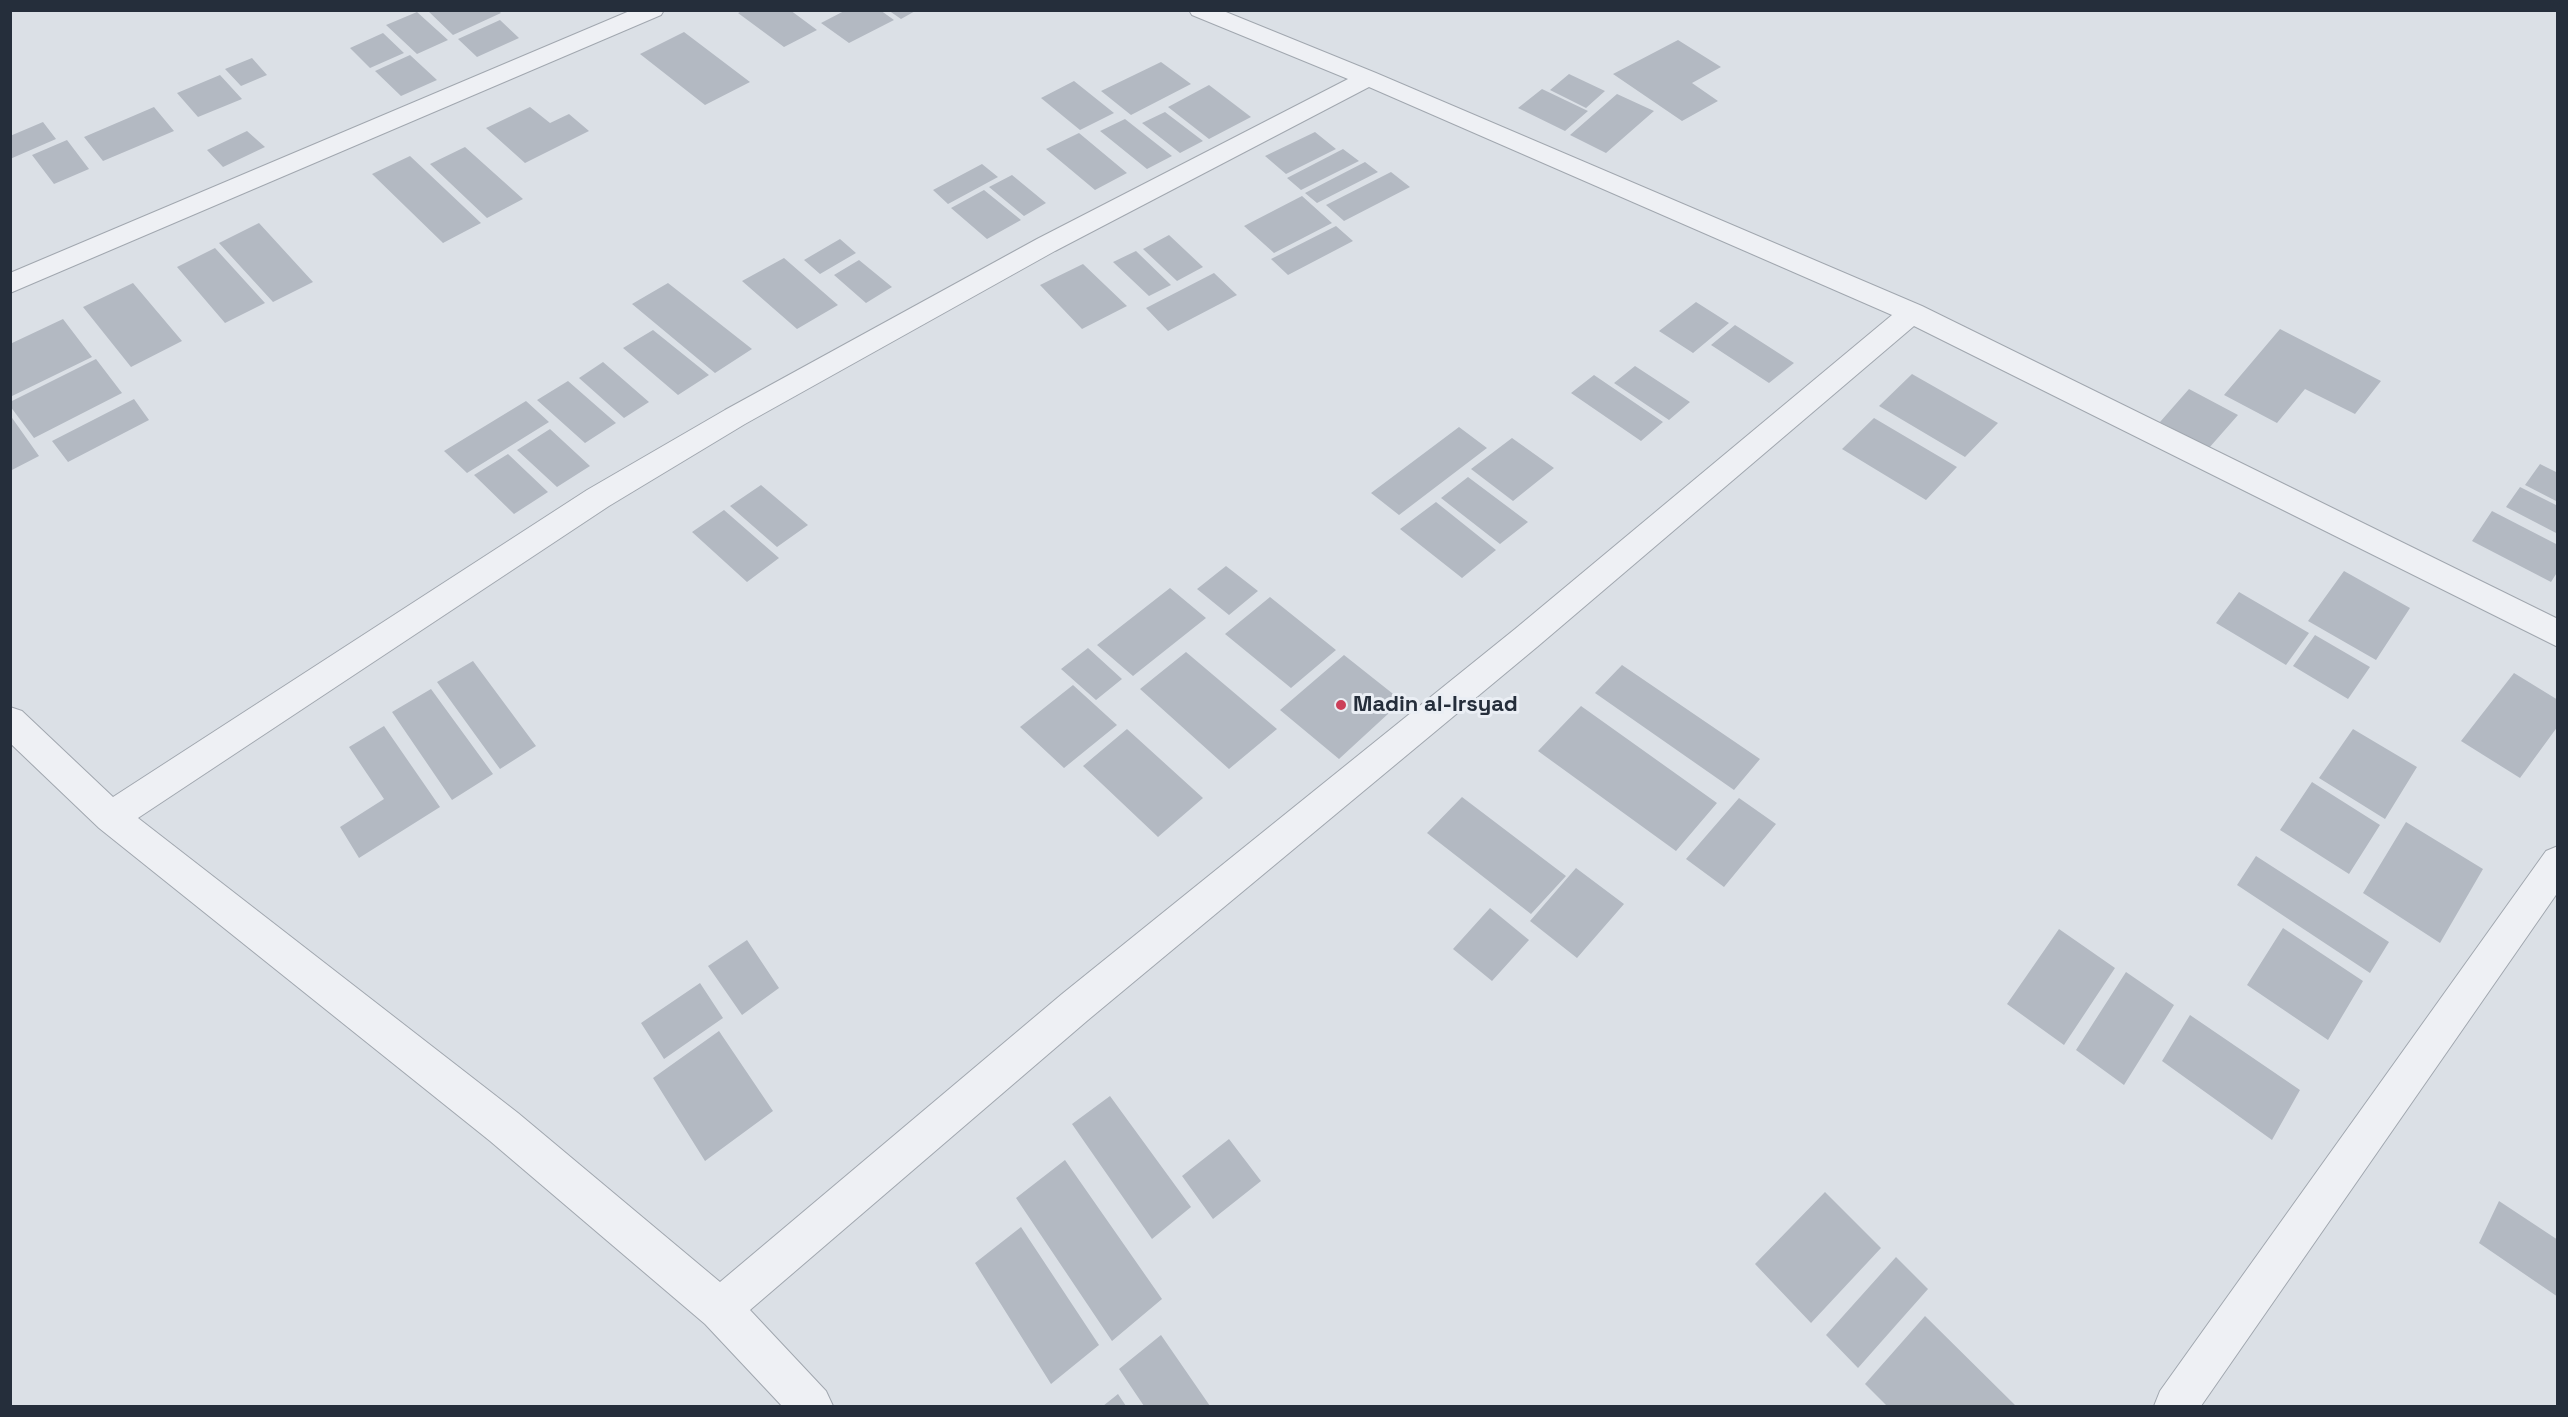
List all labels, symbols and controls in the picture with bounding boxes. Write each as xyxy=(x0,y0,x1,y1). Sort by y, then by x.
place label: Madin al-Irsyad xyxy=(1353,692,1518,718)
marker: Madin al-Irsyad xyxy=(1334,698,1348,712)

